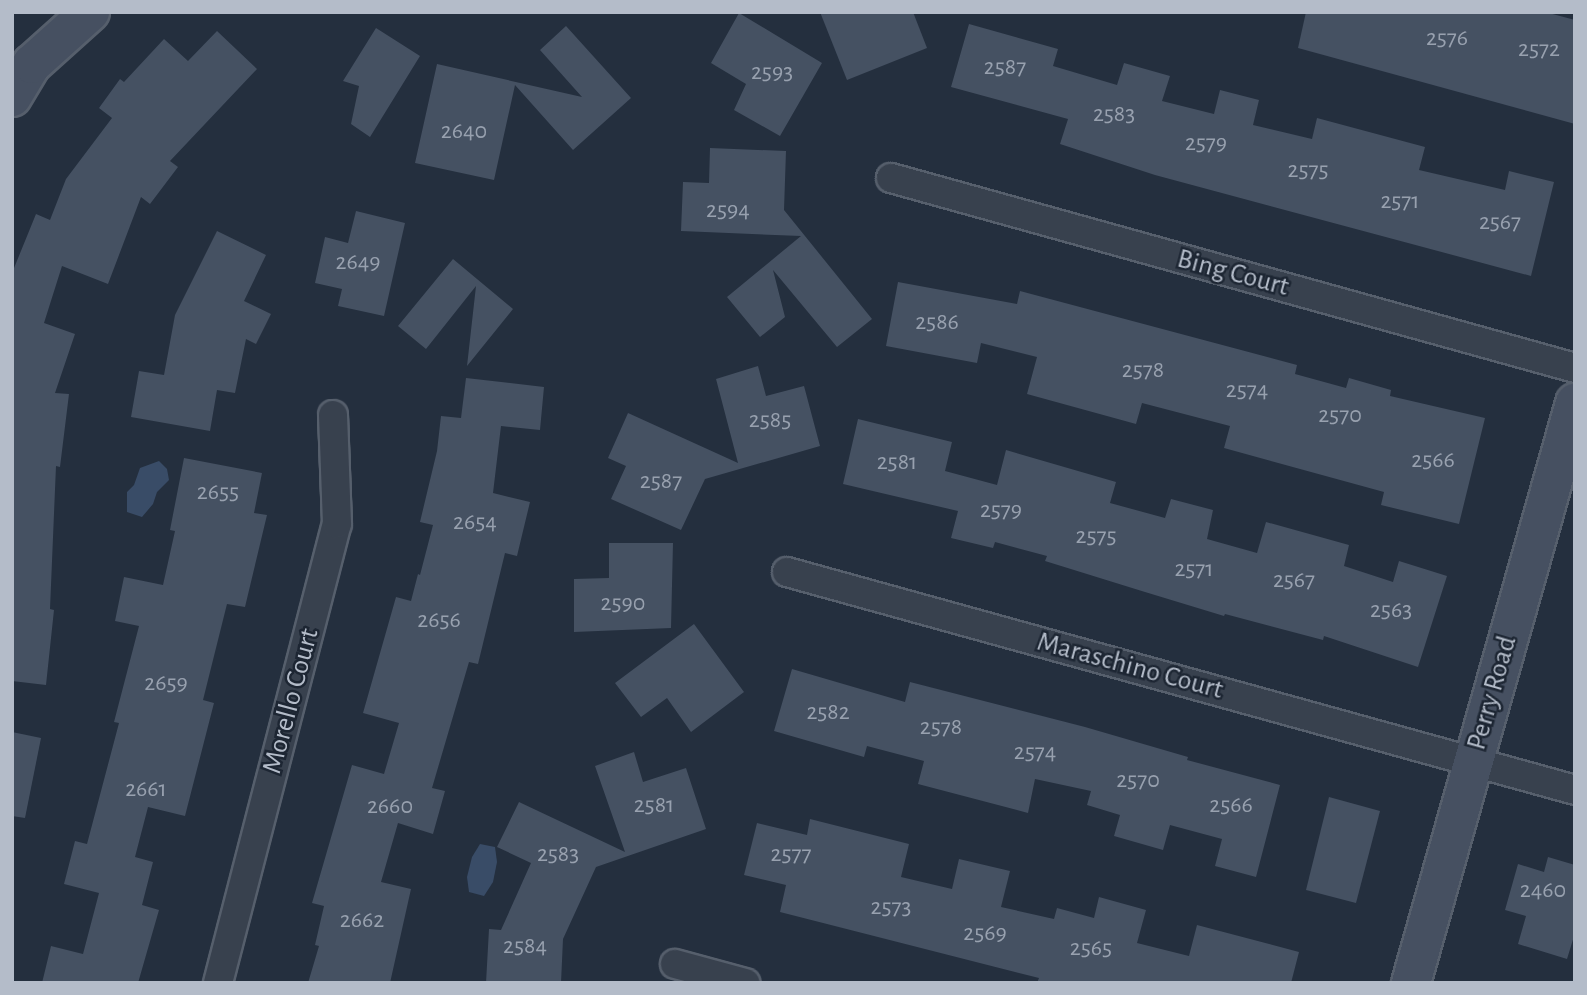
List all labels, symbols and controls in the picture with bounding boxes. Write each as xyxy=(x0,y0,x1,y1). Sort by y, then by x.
house number: 2576 xyxy=(1426,25,1468,53)
house number: 2572 xyxy=(1518,36,1560,64)
house number: 2587 xyxy=(984,54,1026,82)
house number: 2593 xyxy=(751,59,793,87)
house number: 2583 xyxy=(1093,101,1135,129)
house number: 2640 xyxy=(441,118,487,146)
house number: 2579 xyxy=(1185,130,1227,158)
house number: 2575 xyxy=(1288,157,1328,185)
house number: 2571 xyxy=(1380,188,1420,216)
house number: 2594 xyxy=(706,197,750,225)
house number: 2567 xyxy=(1479,209,1521,237)
street label: Bing Court xyxy=(1173,242,1293,304)
house number: 2649 xyxy=(335,249,381,277)
house number: 2586 xyxy=(915,309,959,337)
house number: 2578 xyxy=(1122,357,1164,385)
house number: 2574 xyxy=(1226,377,1268,405)
house number: 2570 xyxy=(1318,402,1362,430)
house number: 2585 xyxy=(749,407,791,435)
house number: 2566 xyxy=(1411,447,1455,475)
house number: 2581 xyxy=(877,449,917,477)
house number: 2587 xyxy=(640,468,682,496)
house number: 2655 xyxy=(197,479,239,507)
house number: 2579 xyxy=(980,497,1022,525)
house number: 2654 xyxy=(453,509,497,537)
house number: 2575 xyxy=(1076,523,1116,551)
house number: 2571 xyxy=(1174,556,1214,584)
house number: 2567 xyxy=(1273,567,1315,595)
house number: 2590 xyxy=(601,590,645,618)
house number: 2563 xyxy=(1370,597,1412,625)
house number: 2656 xyxy=(417,607,461,635)
street label: Morello Court xyxy=(256,625,326,777)
street label: Maraschino Court xyxy=(1033,625,1227,707)
street label: Perry Road xyxy=(1460,632,1524,754)
house number: 2659 xyxy=(144,670,188,698)
house number: 2582 xyxy=(806,699,850,727)
house number: 2578 xyxy=(920,714,962,742)
house number: 2574 xyxy=(1014,739,1056,767)
house number: 2570 xyxy=(1116,767,1160,795)
house number: 2661 xyxy=(125,776,167,804)
house number: 2581 xyxy=(634,792,674,820)
house number: 2566 xyxy=(1209,792,1253,820)
house number: 2660 xyxy=(367,793,413,821)
house number: 2583 xyxy=(537,841,579,869)
house number: 2577 xyxy=(771,841,811,869)
house number: 2460 xyxy=(1520,877,1566,905)
house number: 2573 xyxy=(871,894,911,922)
house number: 2662 xyxy=(340,907,384,935)
house number: 2569 xyxy=(963,920,1007,948)
house number: 2584 xyxy=(503,933,547,961)
house number: 2565 xyxy=(1070,935,1112,963)

